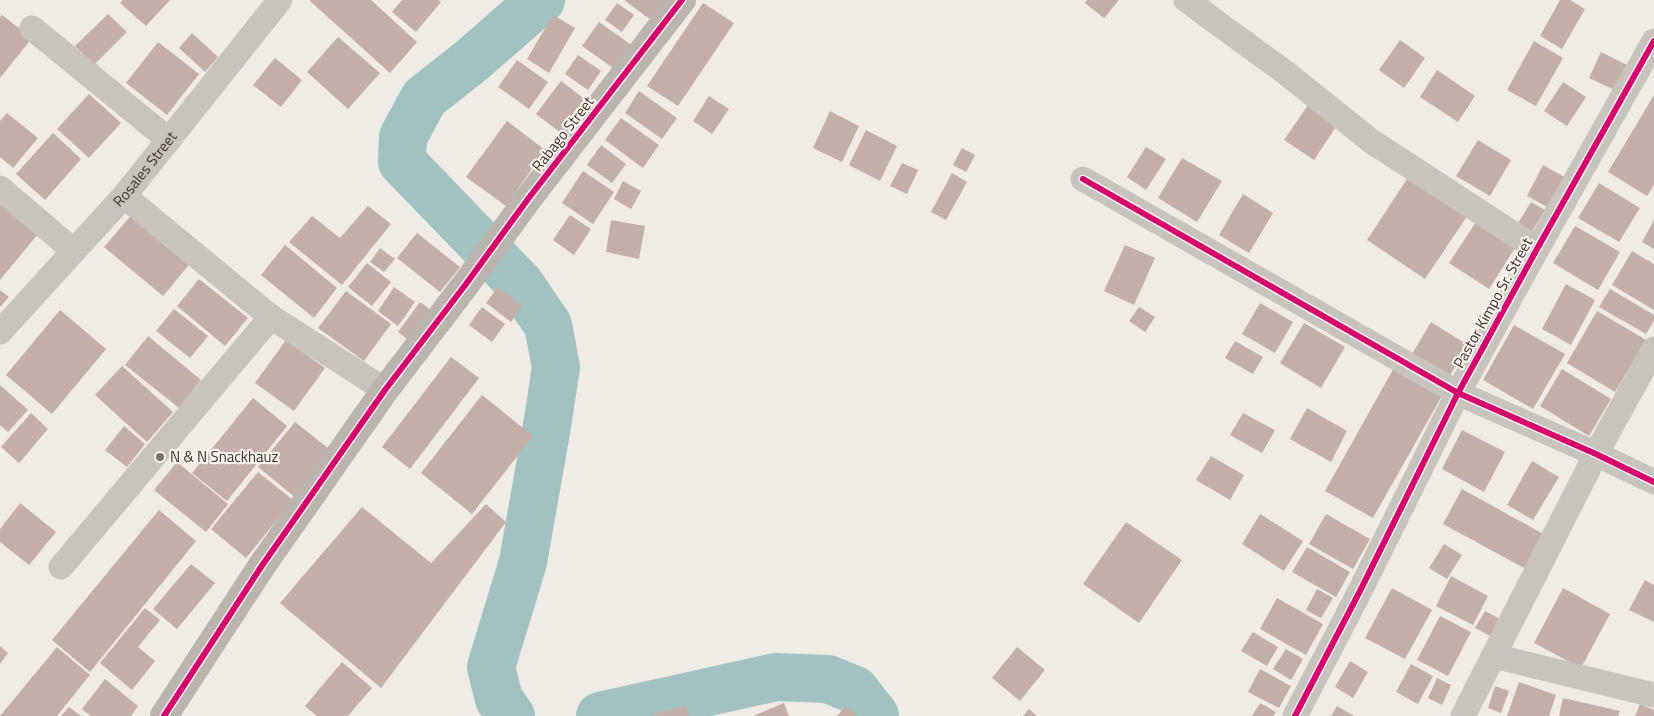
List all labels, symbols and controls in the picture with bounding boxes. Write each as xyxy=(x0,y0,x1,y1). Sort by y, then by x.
street label: Rabago Street xyxy=(526,91,600,176)
street label: Rosales Street xyxy=(107,126,183,212)
street label: Pastor Kimpo Sr. Street xyxy=(1447,233,1538,372)
place label: N & N Snackhauz xyxy=(170,445,278,468)
marker: N & N Snackhauz xyxy=(154,451,166,463)

